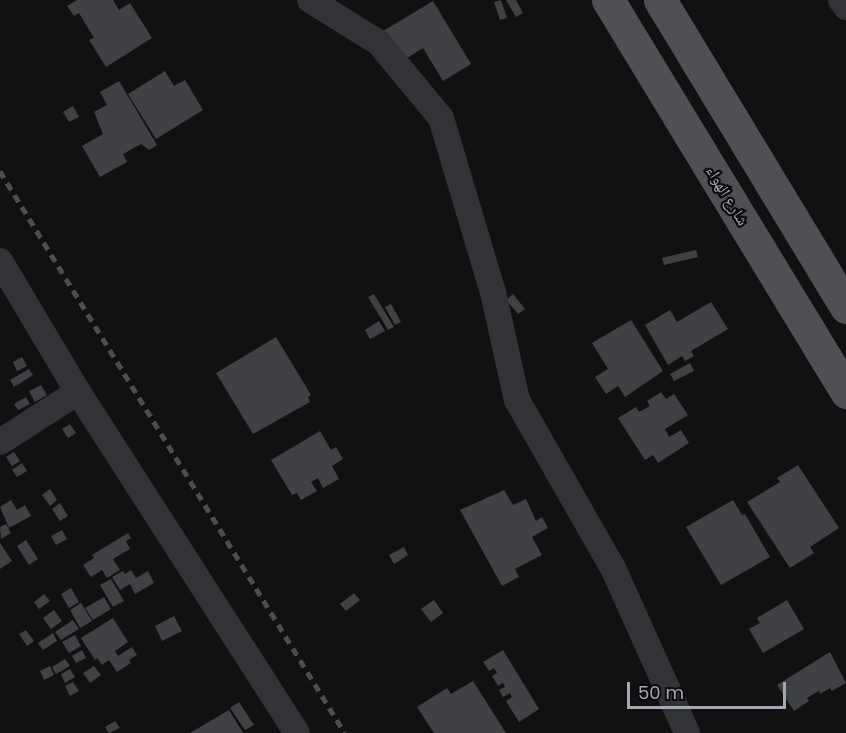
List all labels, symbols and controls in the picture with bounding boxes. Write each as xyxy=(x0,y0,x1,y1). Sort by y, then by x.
street label: شارع الهواء xyxy=(702,163,752,229)
scale bar xyxy=(630,670,789,708)
text: 50 m xyxy=(638,680,684,705)

